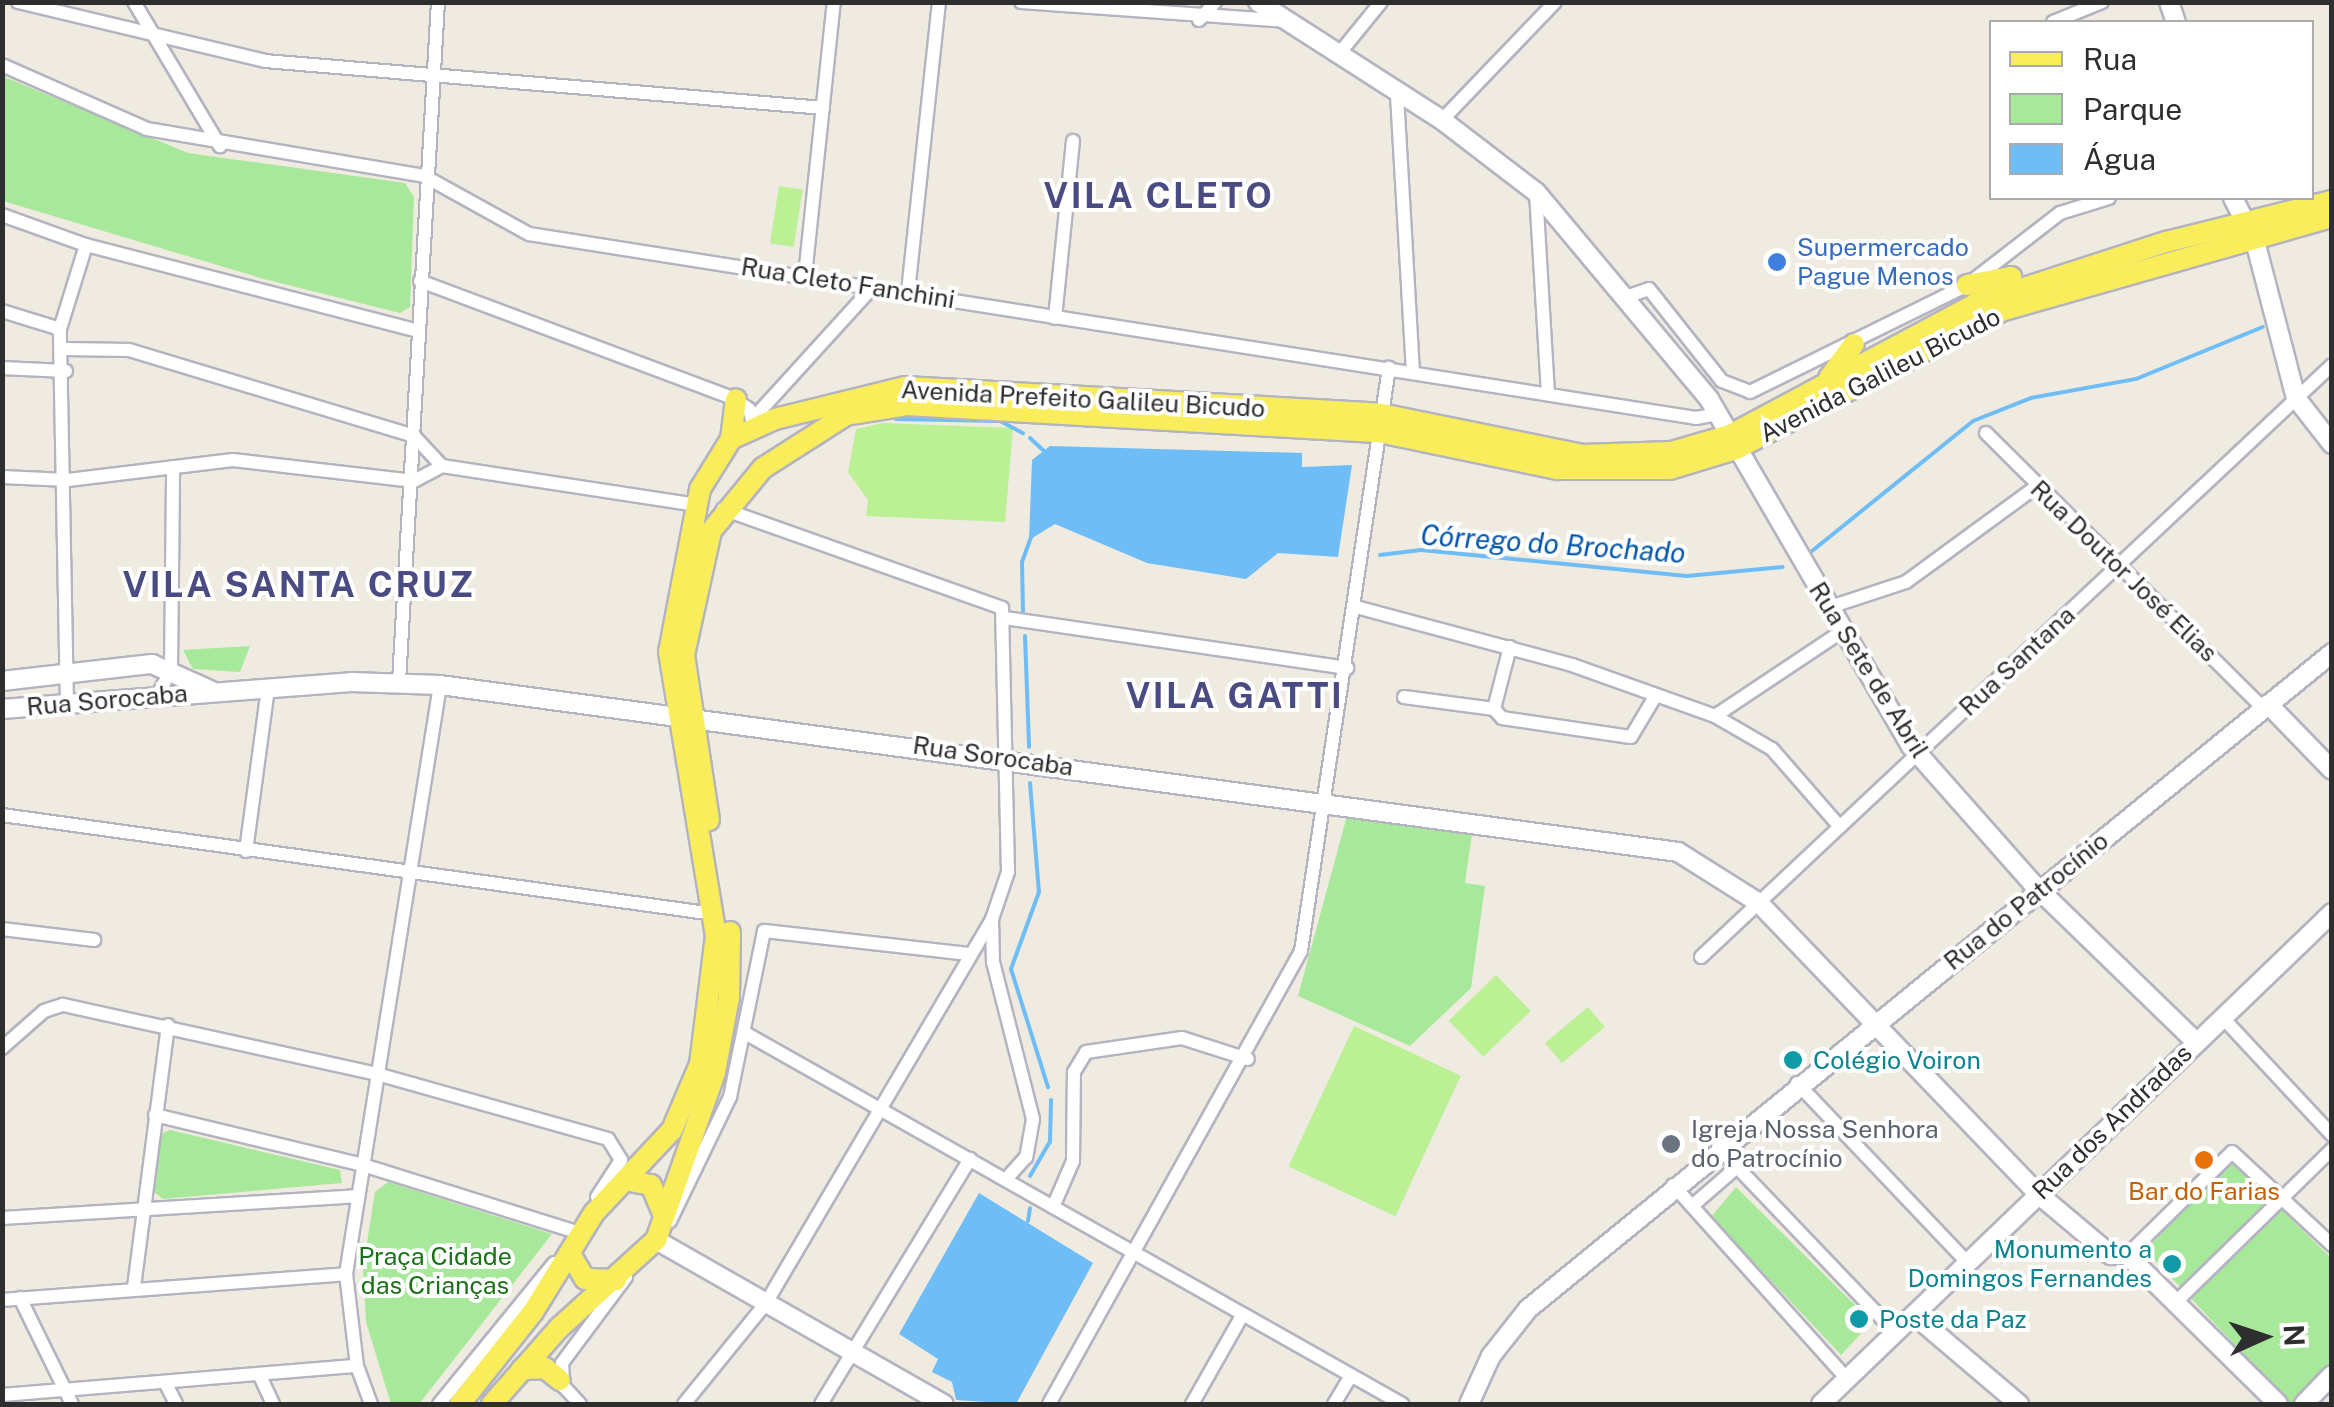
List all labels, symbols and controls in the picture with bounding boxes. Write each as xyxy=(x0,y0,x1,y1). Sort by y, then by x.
legend xyxy=(1989,20,2314,200)
text: Rua xyxy=(2083,41,2137,77)
text: Parque xyxy=(2083,91,2182,127)
text: Água xyxy=(2083,141,2156,177)
district label: VILA CLETO xyxy=(1044,175,1274,217)
place label: Supermercado Pague Menos xyxy=(1797,233,1969,292)
street label: Rua Cleto Fanchini xyxy=(739,251,957,315)
marker: Supermercado Pague Menos xyxy=(1766,251,1788,273)
street label: Avenida Galileu Bicudo xyxy=(1755,301,2005,449)
street label: Avenida Prefeito Galileu Bicudo xyxy=(900,374,1266,424)
street label: Rua Doutor José Elias xyxy=(2024,474,2224,668)
water label: Córrego do Brochado xyxy=(1419,518,1687,570)
district label: VILA SANTA CRUZ xyxy=(123,564,475,606)
street label: Rua Sete de Abril xyxy=(1803,576,1935,764)
street label: Rua Santana xyxy=(1953,600,2081,722)
district label: VILA GATTI xyxy=(1126,675,1344,717)
street label: Rua Sorocaba xyxy=(25,678,189,722)
street label: Rua Sorocaba xyxy=(911,730,1075,782)
street label: Rua do Patrocínio xyxy=(1938,825,2114,977)
street label: Rua dos Andradas xyxy=(2026,1038,2198,1206)
place label: Colégio Voiron xyxy=(1813,1045,1982,1075)
marker: Colégio Voiron xyxy=(1782,1049,1804,1071)
place label: Igreja Nossa Senhora do Patrocínio xyxy=(1691,1115,1939,1174)
marker: Igreja Nossa Senhora do Patrocínio xyxy=(1660,1133,1682,1155)
marker: Bar do Farias xyxy=(2193,1149,2215,1171)
place label: Bar do Farias xyxy=(2128,1176,2280,1206)
place label: Monumento a Domingos Fernandes xyxy=(1908,1235,2152,1294)
park label: Praça Cidade das Crianças xyxy=(358,1242,512,1301)
marker: Monumento a Domingos Fernandes xyxy=(2161,1253,2183,1275)
north arrow xyxy=(2214,1287,2314,1387)
place label: Poste da Paz xyxy=(1879,1304,2027,1334)
marker: Poste da Paz xyxy=(1848,1308,1870,1330)
text: N xyxy=(2277,1324,2312,1347)

